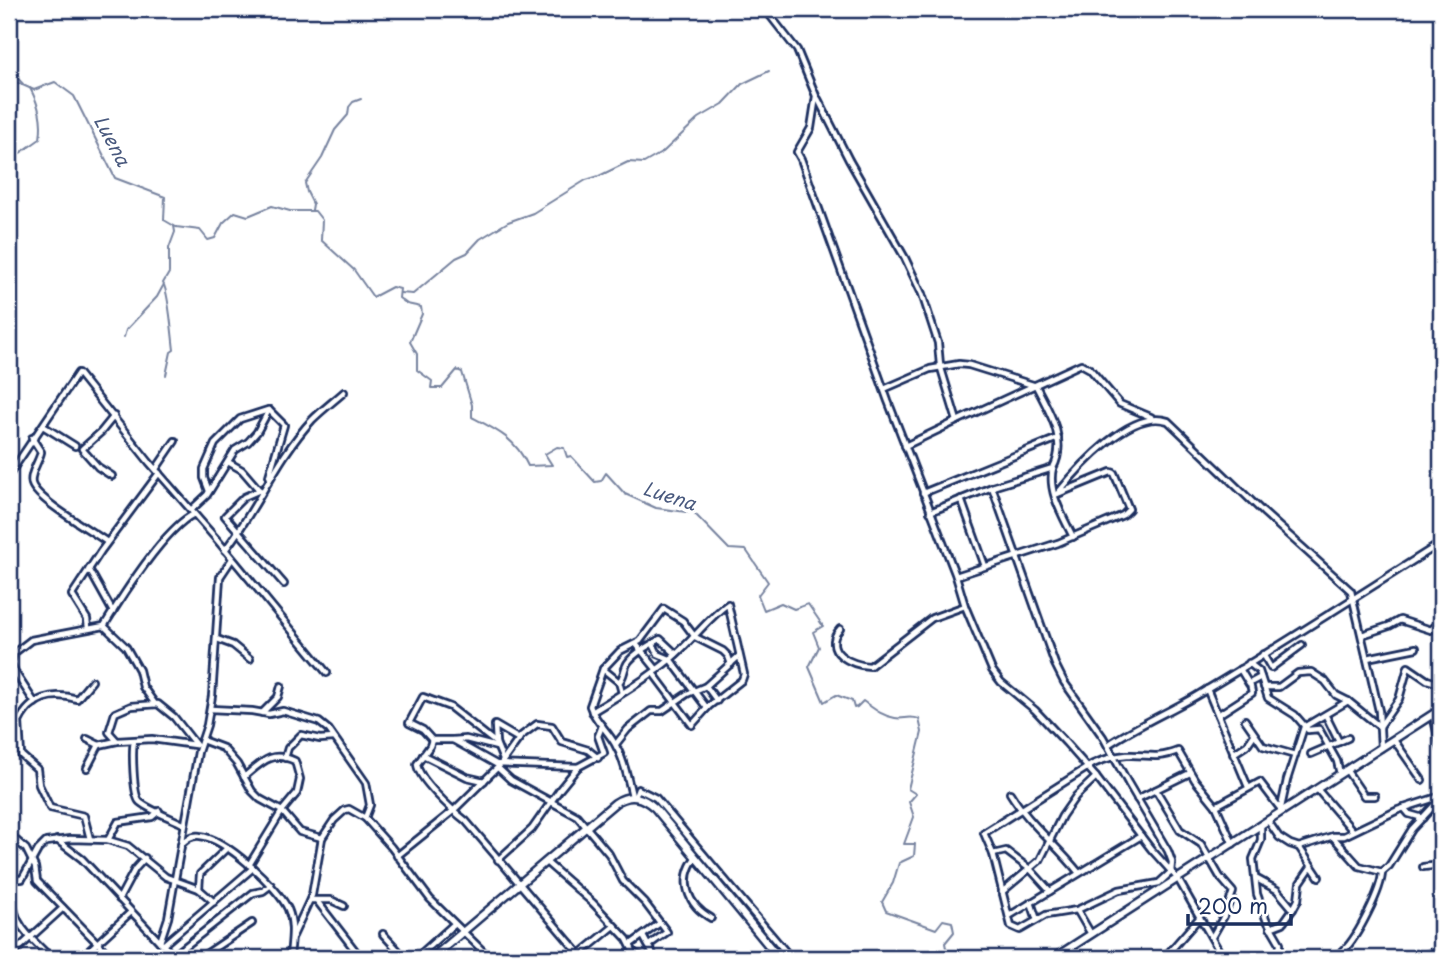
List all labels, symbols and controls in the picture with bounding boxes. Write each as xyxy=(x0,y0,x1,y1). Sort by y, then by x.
water label: Luena xyxy=(88,110,139,171)
water label: Luena xyxy=(640,473,701,517)
scale bar xyxy=(1188,883,1291,927)
text: 200 m xyxy=(1198,889,1268,921)

